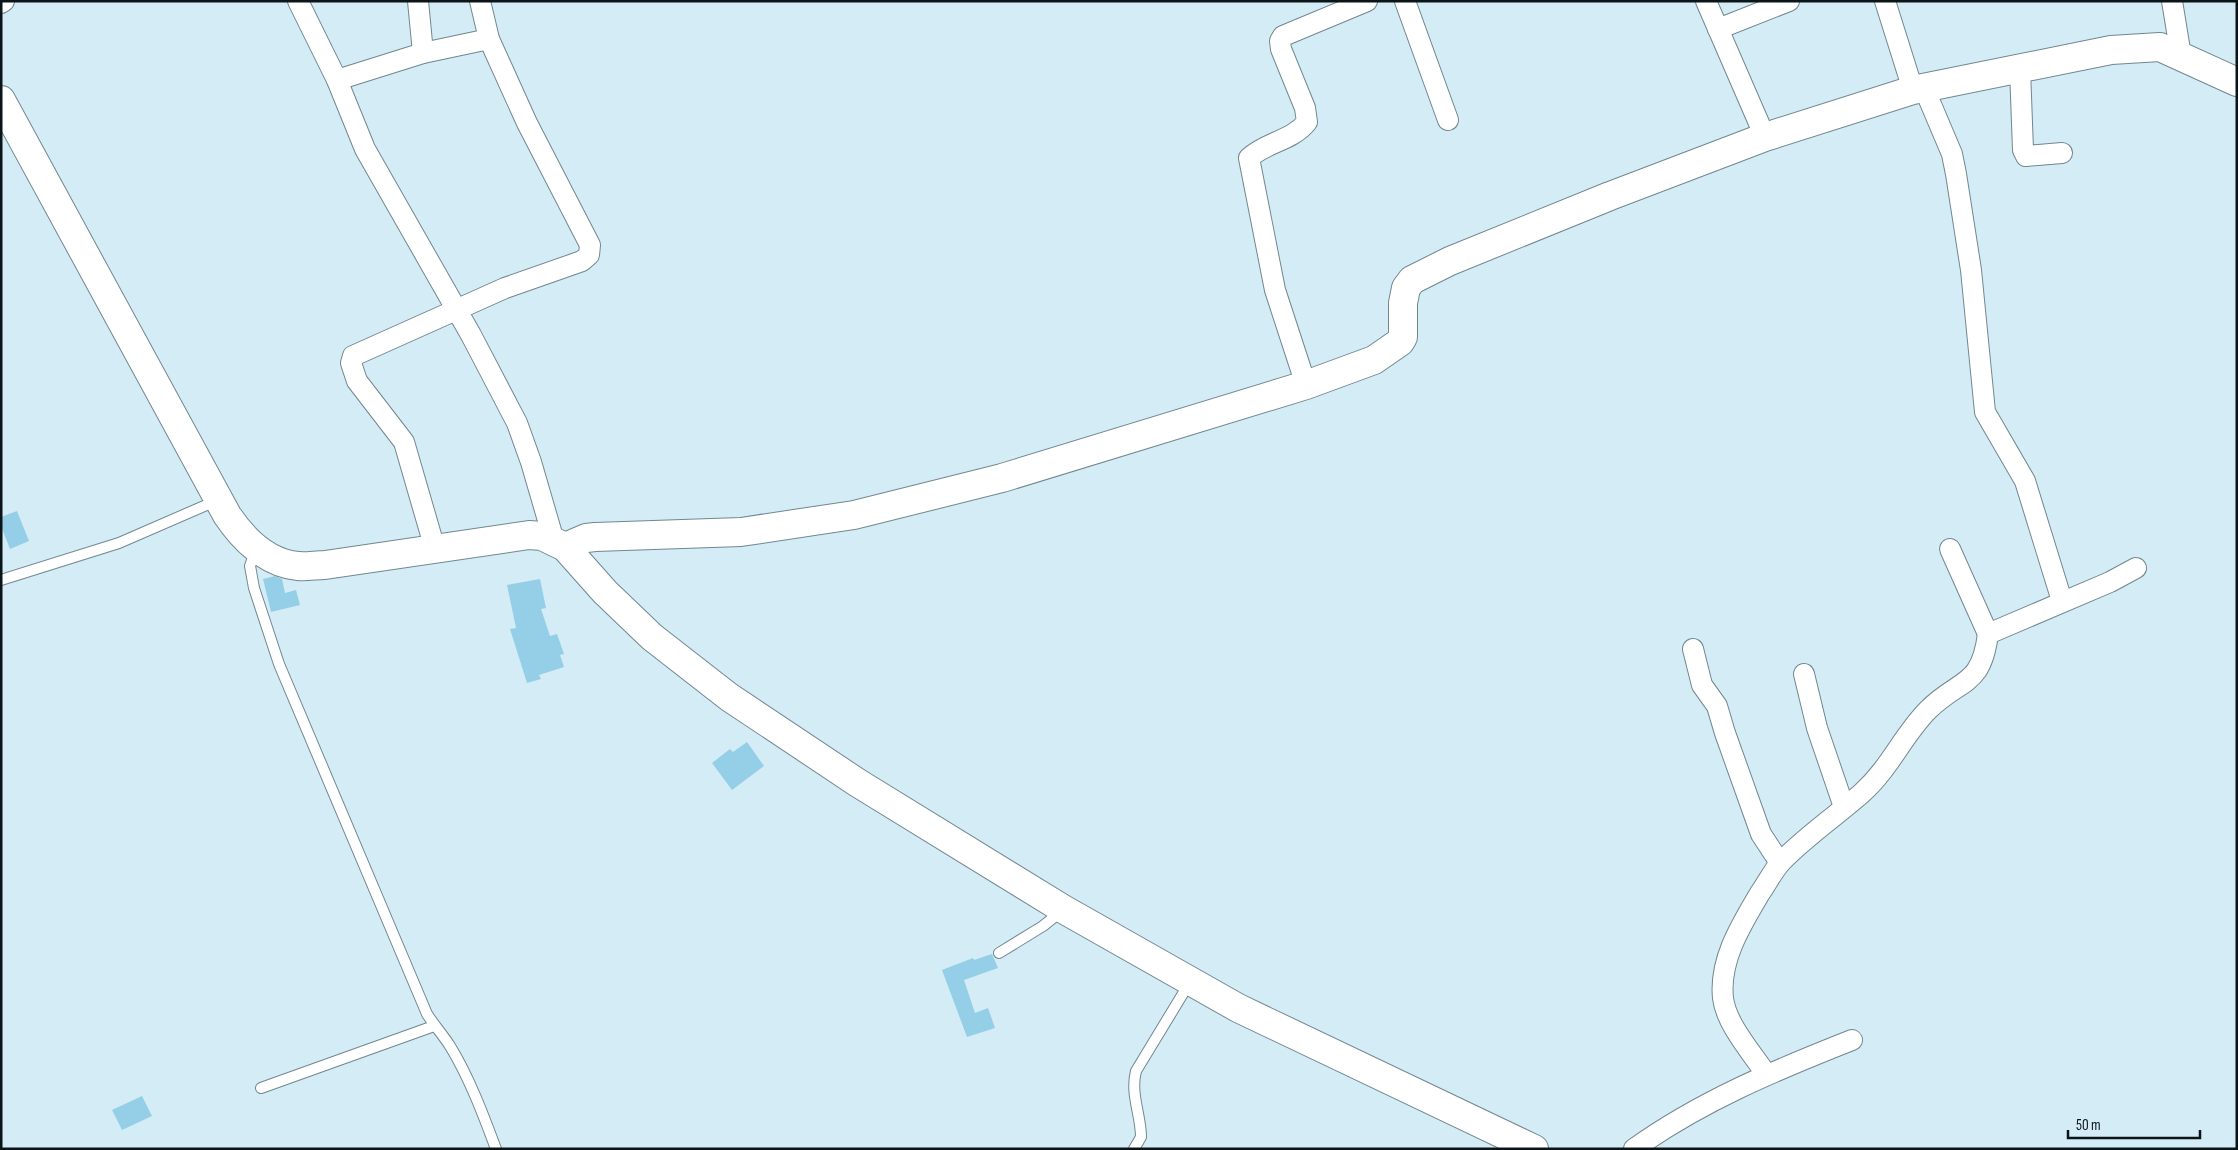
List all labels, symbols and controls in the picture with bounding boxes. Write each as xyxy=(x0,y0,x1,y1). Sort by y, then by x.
scale bar xyxy=(2068,1108,2200,1140)
text: 50 m xyxy=(2076,1116,2101,1135)

